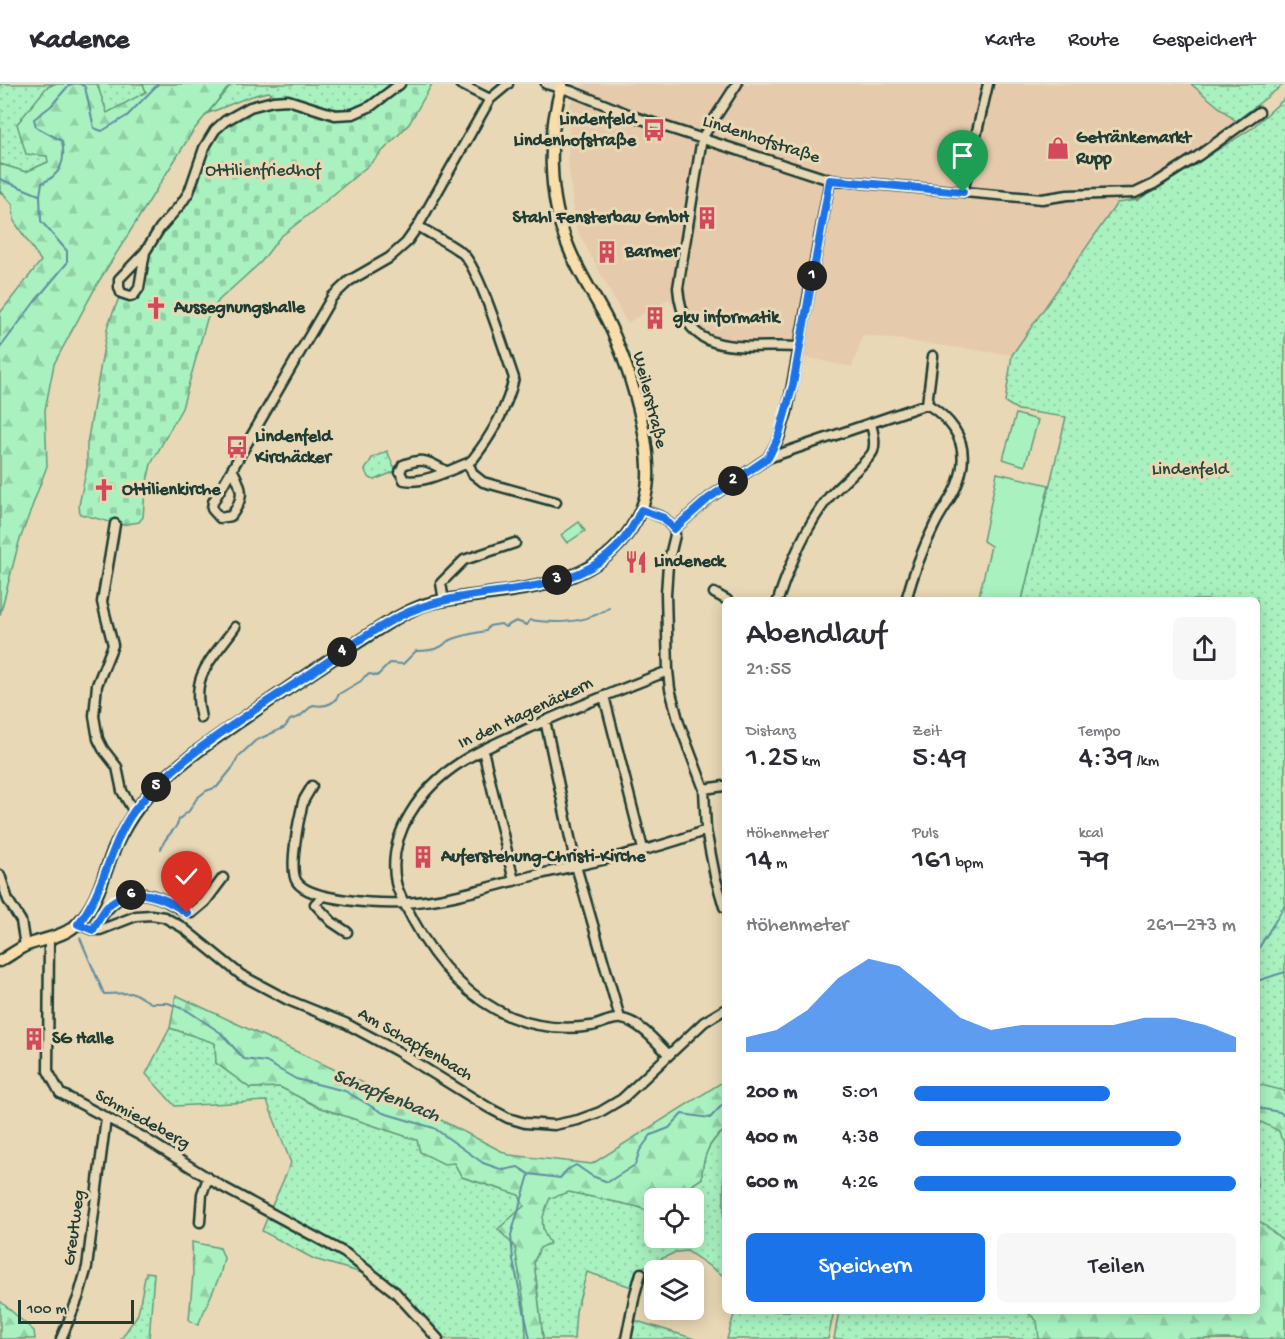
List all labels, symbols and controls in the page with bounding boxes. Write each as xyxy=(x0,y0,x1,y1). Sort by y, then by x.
text: Kadence xyxy=(30,25,129,58)
text: Karte xyxy=(985,29,1035,54)
text: Route xyxy=(1068,29,1119,54)
text: Gespeichert xyxy=(1152,29,1255,54)
place label: Lindenfeld Lindenhofstraße xyxy=(513,110,638,152)
street label: Lindenhofstraße xyxy=(699,111,823,169)
bus stop icon: Lindenfeld Lindenhofstraße xyxy=(641,117,667,143)
place label: Getränkemarkt Rupp xyxy=(1075,128,1192,170)
pin xyxy=(937,130,988,192)
shop icon: Getränkemarkt Rupp xyxy=(1045,135,1071,161)
icon: arrive xyxy=(946,139,979,172)
park label: Ottilienfriedhof xyxy=(205,161,322,182)
building icon: Stahl Fensterbau GmbH xyxy=(694,205,720,231)
place label: Stahl Fensterbau GmbH xyxy=(513,208,690,229)
building icon: Barmer xyxy=(594,239,620,265)
place label: Barmer xyxy=(624,242,682,263)
pin: 1 xyxy=(797,261,827,291)
text: 1 xyxy=(809,266,815,285)
church icon: Aussegnungshalle xyxy=(143,295,169,321)
place label: Aussegnungshalle xyxy=(173,298,306,319)
building icon: gkv informatik xyxy=(642,305,668,331)
place label: gkv informatik xyxy=(672,308,781,329)
street label: Weilerstraße xyxy=(627,350,671,451)
place label: Lindenfeld Kirchäcker xyxy=(254,427,334,469)
bus stop icon: Lindenfeld Kirchäcker xyxy=(224,434,250,460)
park label: Lindenfeld xyxy=(1152,460,1230,481)
pin: 2 xyxy=(718,466,748,496)
text: 2 xyxy=(729,471,737,490)
church icon: Ottilienkirche xyxy=(91,477,117,503)
place label: Ottilienkirche xyxy=(122,480,221,501)
restaurant icon: Lindeneck xyxy=(623,549,649,575)
place label: Lindeneck xyxy=(654,552,727,573)
pin: 3 xyxy=(542,565,572,595)
text: 3 xyxy=(553,570,561,589)
text: Abendlauf xyxy=(746,617,886,655)
button: share xyxy=(1173,617,1236,680)
pin: 4 xyxy=(327,637,357,667)
text: 4 xyxy=(338,642,346,661)
text: 21:55 xyxy=(746,659,791,682)
street label: In den Hagenäckern xyxy=(455,673,597,754)
text: Distanz xyxy=(746,723,796,742)
text: Zeit xyxy=(912,723,941,742)
text: Tempo xyxy=(1079,723,1121,742)
text: 1.25 xyxy=(746,742,798,777)
text: 5:49 xyxy=(912,742,967,777)
text: 4:39 xyxy=(1079,742,1133,777)
text: km xyxy=(798,753,820,772)
text: /km xyxy=(1133,753,1159,772)
pin: 5 xyxy=(141,772,171,802)
text: 5 xyxy=(152,777,160,796)
text: Höhenmeter xyxy=(746,825,828,844)
text: Puls xyxy=(912,825,938,844)
text: kcal xyxy=(1079,825,1104,844)
building icon: Auferstehung-Christi-Kirche xyxy=(410,844,436,870)
text: 14 xyxy=(746,844,772,879)
text: 161 xyxy=(912,844,952,879)
text: 79 xyxy=(1079,844,1109,879)
place label: Auferstehung-Christi-Kirche xyxy=(440,847,646,868)
pin xyxy=(161,851,212,913)
text: m xyxy=(772,855,787,874)
text: bpm xyxy=(952,855,983,874)
icon: check xyxy=(170,860,203,893)
pin: 6 xyxy=(116,880,146,910)
text: 6 xyxy=(127,885,135,904)
text: Höhenmeter xyxy=(746,915,848,938)
text: 261–273 m xyxy=(1146,915,1236,938)
street label: Am Schapfenbach xyxy=(354,1004,477,1087)
building icon: SG Halle xyxy=(21,1026,47,1052)
place label: SG Halle xyxy=(52,1029,114,1050)
water label: Schapfenbach xyxy=(329,1065,443,1129)
text: 200 m xyxy=(746,1082,797,1105)
text: 5:01 xyxy=(842,1082,878,1105)
street label: Schmiedeberg xyxy=(91,1085,193,1155)
text: 400 m xyxy=(746,1127,797,1150)
text: 4:38 xyxy=(842,1127,879,1150)
text: 600 m xyxy=(746,1172,798,1195)
text: 4:26 xyxy=(842,1172,878,1195)
map controls xyxy=(644,1188,704,1320)
button: locate xyxy=(644,1188,704,1248)
street label: Greutweg xyxy=(59,1189,91,1267)
button: Speichern xyxy=(746,1233,985,1302)
button: Teilen xyxy=(997,1233,1236,1302)
button: layers xyxy=(644,1260,704,1320)
scale bar xyxy=(18,1297,134,1324)
text: 100 m xyxy=(27,1301,67,1320)

